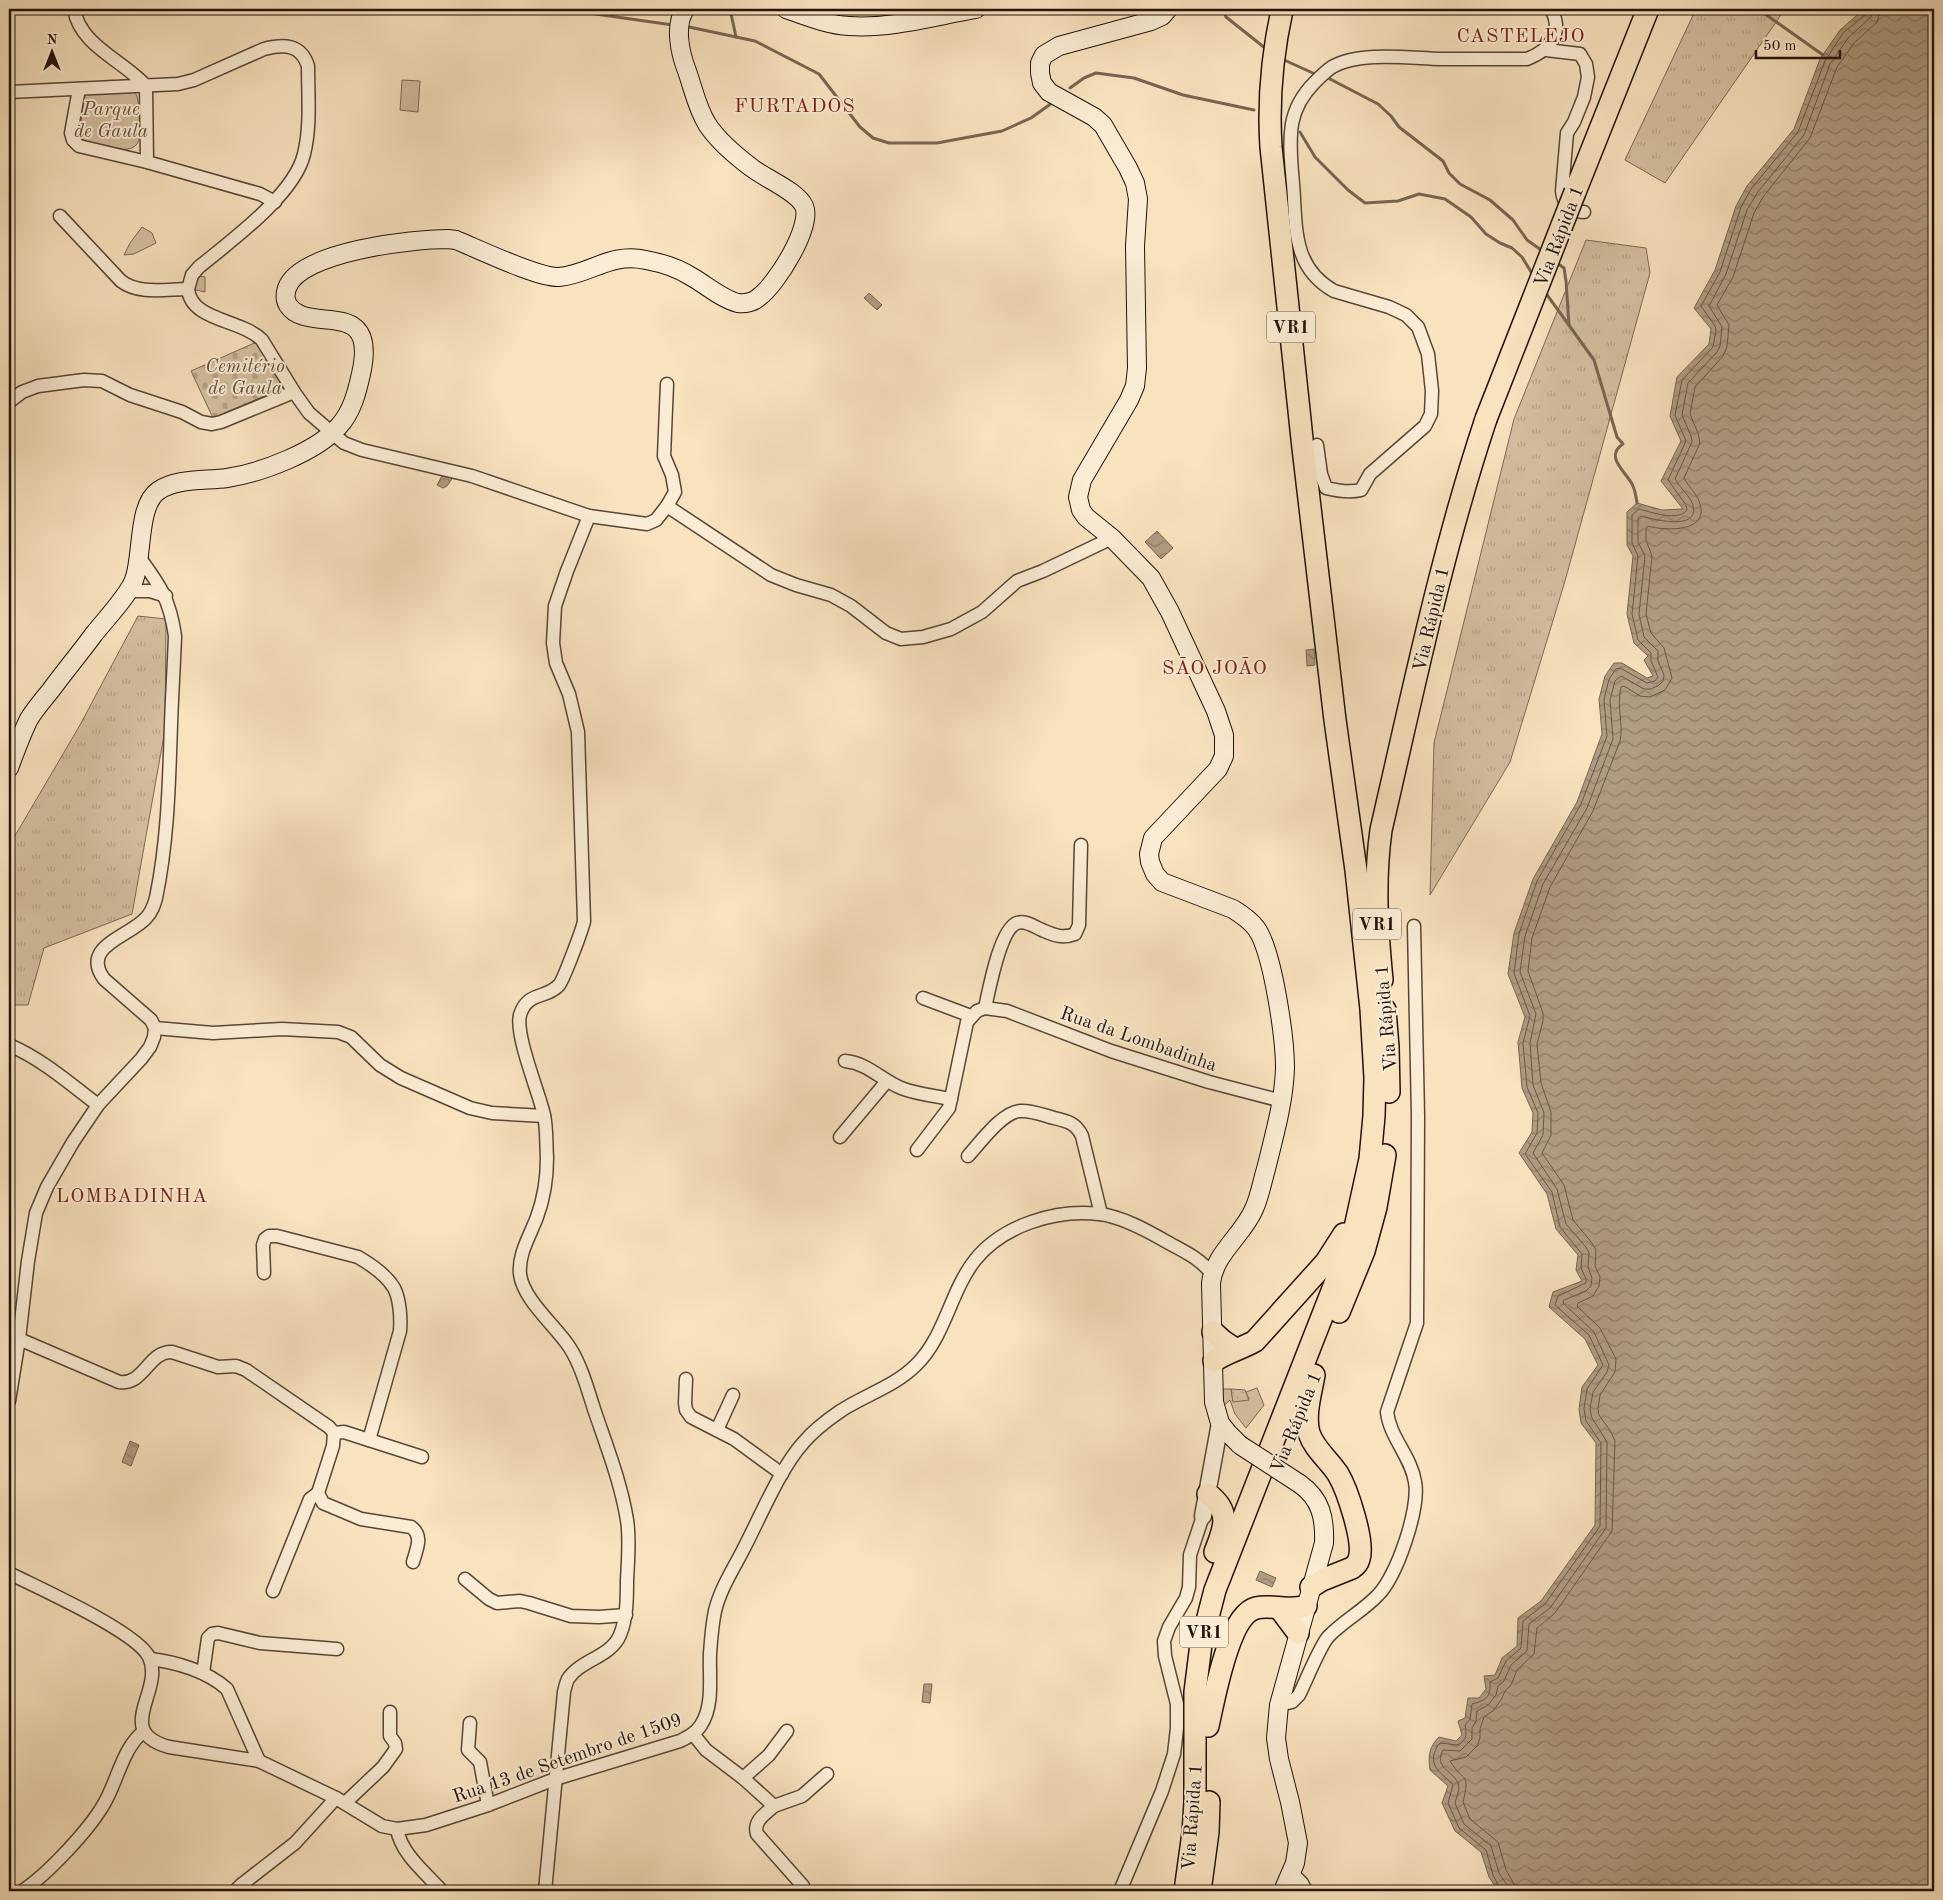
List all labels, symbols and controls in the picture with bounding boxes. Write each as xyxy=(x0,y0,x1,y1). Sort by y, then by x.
district label: CASTELEJO xyxy=(1456,27,1586,47)
north arrow xyxy=(28,28,78,78)
scale bar xyxy=(1756,28,1839,60)
text: N xyxy=(47,33,58,47)
text: 50 m xyxy=(1763,39,1797,54)
district label: FURTADOS xyxy=(734,97,856,117)
park label: Parque de Gaula xyxy=(74,101,148,142)
street label: Via Rápida 1 xyxy=(1532,183,1588,290)
road number: VR1 xyxy=(1267,312,1315,342)
park label: Cemitério de Gaula xyxy=(205,358,285,399)
street label: Via Rápida 1 xyxy=(1411,565,1454,674)
district label: SÃO JOÃO xyxy=(1162,656,1268,679)
road number: VR1 xyxy=(1353,909,1401,940)
street label: Via Rápida 1 xyxy=(1373,964,1402,1072)
street label: Rua da Lombadinha xyxy=(1057,1005,1220,1076)
district label: LOMBADINHA xyxy=(56,1187,208,1207)
street label: Via Rápida 1 xyxy=(1268,1370,1326,1476)
road number: VR1 xyxy=(1180,1616,1228,1648)
street label: Rua 13 de Setembro de 1509 xyxy=(451,1711,685,1808)
street label: Via Rápida 1 xyxy=(1180,1763,1207,1871)

